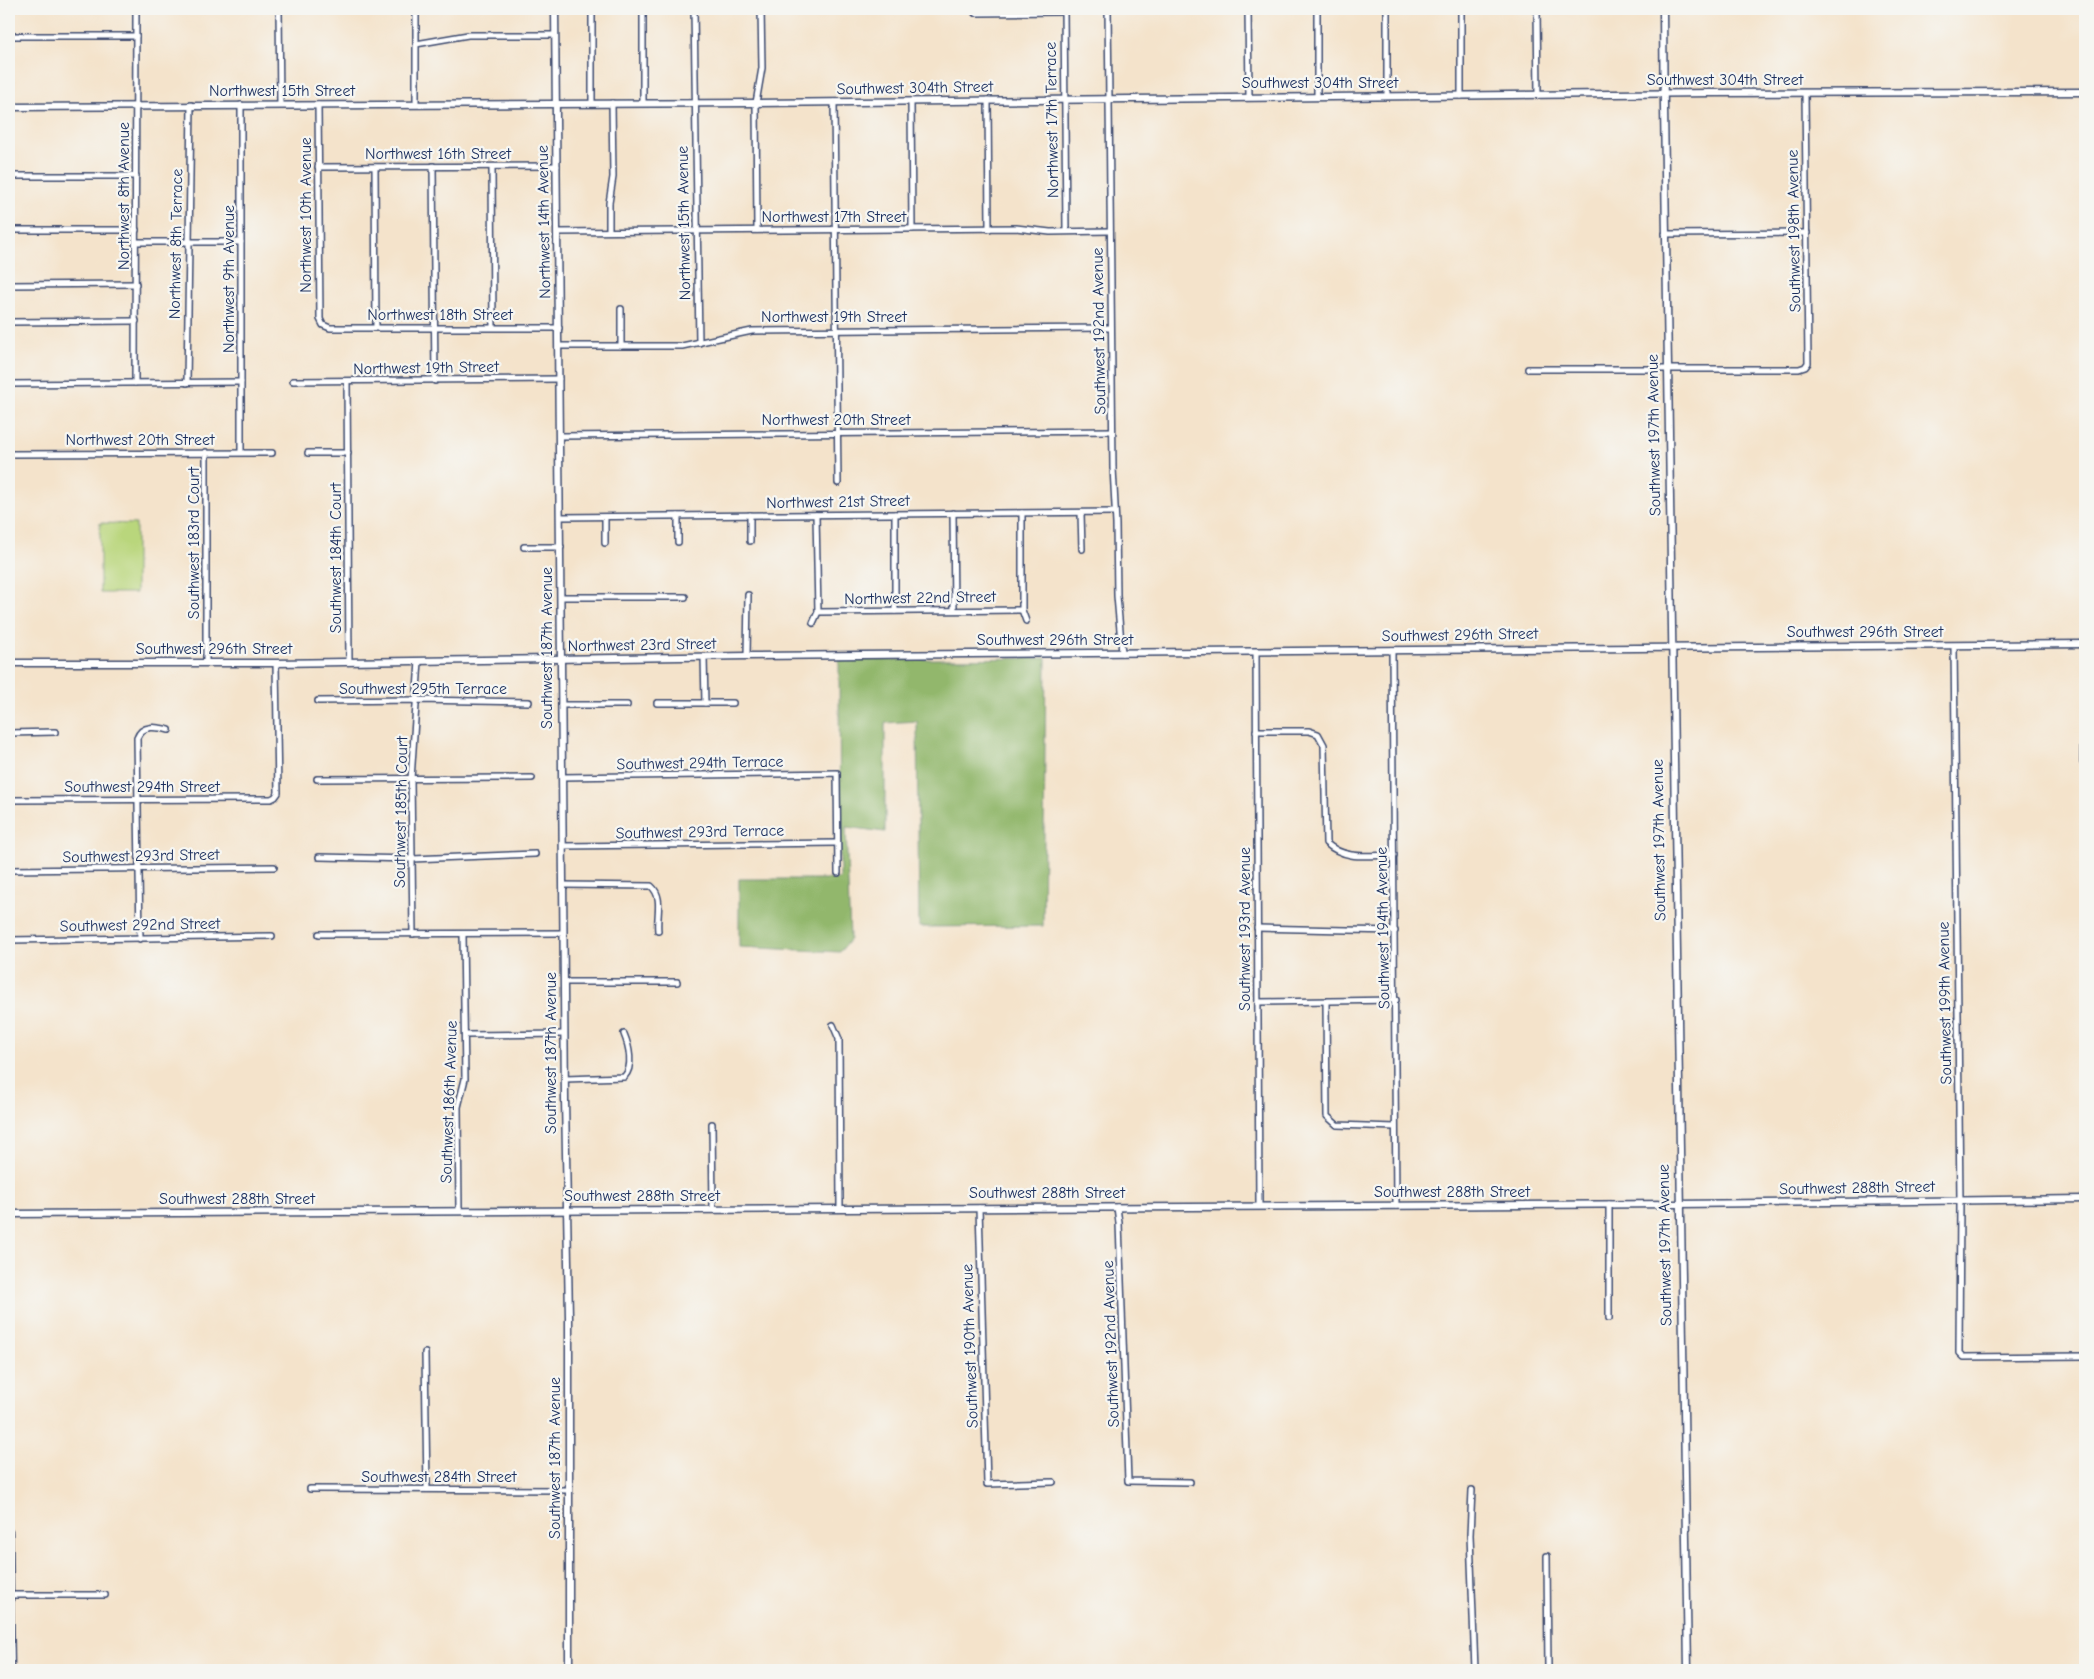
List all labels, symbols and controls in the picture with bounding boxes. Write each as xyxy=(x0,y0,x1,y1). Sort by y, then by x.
street label: Northwest 17th Terrace xyxy=(1042,42,1062,198)
street label: Southwest 304th Street xyxy=(1647,71,1804,89)
street label: Southwest 304th Street xyxy=(1242,74,1399,92)
street label: Southwest 304th Street xyxy=(837,78,994,98)
street label: Northwest 15th Street xyxy=(209,82,355,100)
street label: Northwest 8th Avenue xyxy=(115,122,133,270)
street label: Northwest 10th Avenue xyxy=(297,137,315,293)
street label: Northwest 16th Street xyxy=(365,145,511,163)
street label: Northwest 14th Avenue xyxy=(534,145,554,299)
street label: Northwest 15th Avenue xyxy=(674,146,694,300)
street label: Southwest 198th Avenue xyxy=(1784,149,1804,313)
street label: Northwest 8th Terrace xyxy=(166,169,186,319)
street label: Northwest 9th Avenue xyxy=(220,205,238,353)
street label: Northwest 17th Street xyxy=(762,208,907,226)
street label: Southwest 192nd Avenue xyxy=(1089,247,1109,415)
street label: Northwest 18th Street xyxy=(367,306,513,324)
street label: Northwest 19th Street xyxy=(761,308,907,326)
street label: Southwest 197th Avenue xyxy=(1644,354,1664,516)
street label: Northwest 19th Street xyxy=(353,358,499,378)
street label: Northwest 20th Street xyxy=(761,411,911,429)
street label: Northwest 20th Street xyxy=(65,431,215,449)
street label: Southwest 183rd Court xyxy=(185,466,203,619)
street label: Southwest 184th Court xyxy=(327,482,345,633)
street label: Northwest 21st Street xyxy=(766,492,910,512)
street label: Southwest 187th Avenue xyxy=(538,567,556,729)
street label: Northwest 22nd Street xyxy=(844,588,996,608)
street label: Southwest 296th Street xyxy=(1787,623,1944,641)
street label: Southwest 296th Street xyxy=(1382,625,1539,645)
street label: Southwest 296th Street xyxy=(977,631,1134,649)
street label: Northwest 23rd Street xyxy=(568,635,717,655)
street label: Southwest 296th Street xyxy=(136,640,293,658)
street label: Southwest 295th Terrace xyxy=(339,680,507,698)
street label: Southwest 185th Court xyxy=(391,736,411,888)
street label: Southwest 294th Terrace xyxy=(616,753,784,773)
street label: Southwest 197th Avenue xyxy=(1649,759,1669,921)
street label: Southwest 294th Street xyxy=(64,778,220,796)
street label: Southwest 293rd Terrace xyxy=(616,822,784,842)
street label: Southwest 293rd Street xyxy=(62,846,220,866)
street label: Southwest 193rd Avenue xyxy=(1236,847,1254,1011)
street label: Southwest 194th Avenue xyxy=(1373,847,1393,1009)
street label: Southwest 292nd Street xyxy=(60,915,221,935)
street label: Southwest 199th Avenue xyxy=(1935,921,1955,1085)
street label: Southwest 187th Avenue xyxy=(542,972,560,1134)
street label: Southwest 186th Avenue xyxy=(437,1020,461,1184)
street label: Southwest 197th Avenue xyxy=(1655,1164,1675,1326)
street label: Southwest 288th Street xyxy=(1779,1178,1936,1198)
street label: Southwest 288th Street xyxy=(1374,1183,1530,1201)
street label: Southwest 288th Street xyxy=(969,1184,1125,1202)
street label: Southwest 288th Street xyxy=(564,1187,720,1205)
street label: Southwest 288th Street xyxy=(159,1190,315,1208)
street label: Southwest 192nd Avenue xyxy=(1099,1260,1123,1428)
street label: Southwest 190th Avenue xyxy=(958,1264,982,1428)
street label: Southwest 187th Avenue xyxy=(546,1377,564,1539)
street label: Southwest 284th Street xyxy=(361,1468,517,1486)

